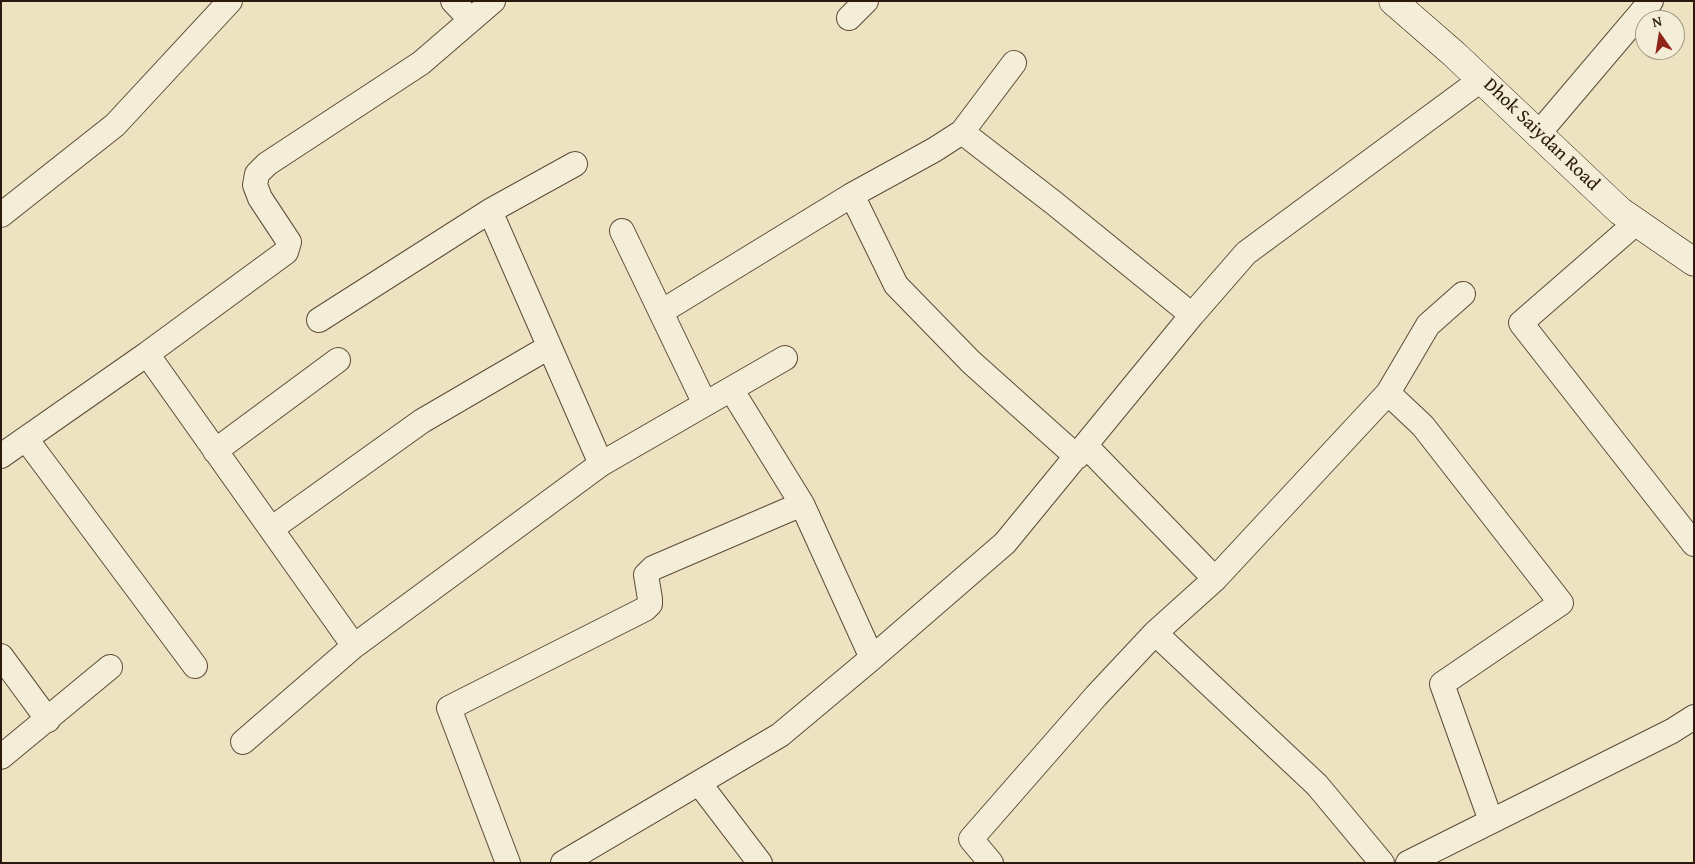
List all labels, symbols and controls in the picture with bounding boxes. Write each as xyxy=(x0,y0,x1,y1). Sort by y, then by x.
north arrow xyxy=(1635,10,1685,60)
text: N xyxy=(1650,11,1664,32)
street label: Dhok Saiydan Road xyxy=(1478,74,1604,196)

